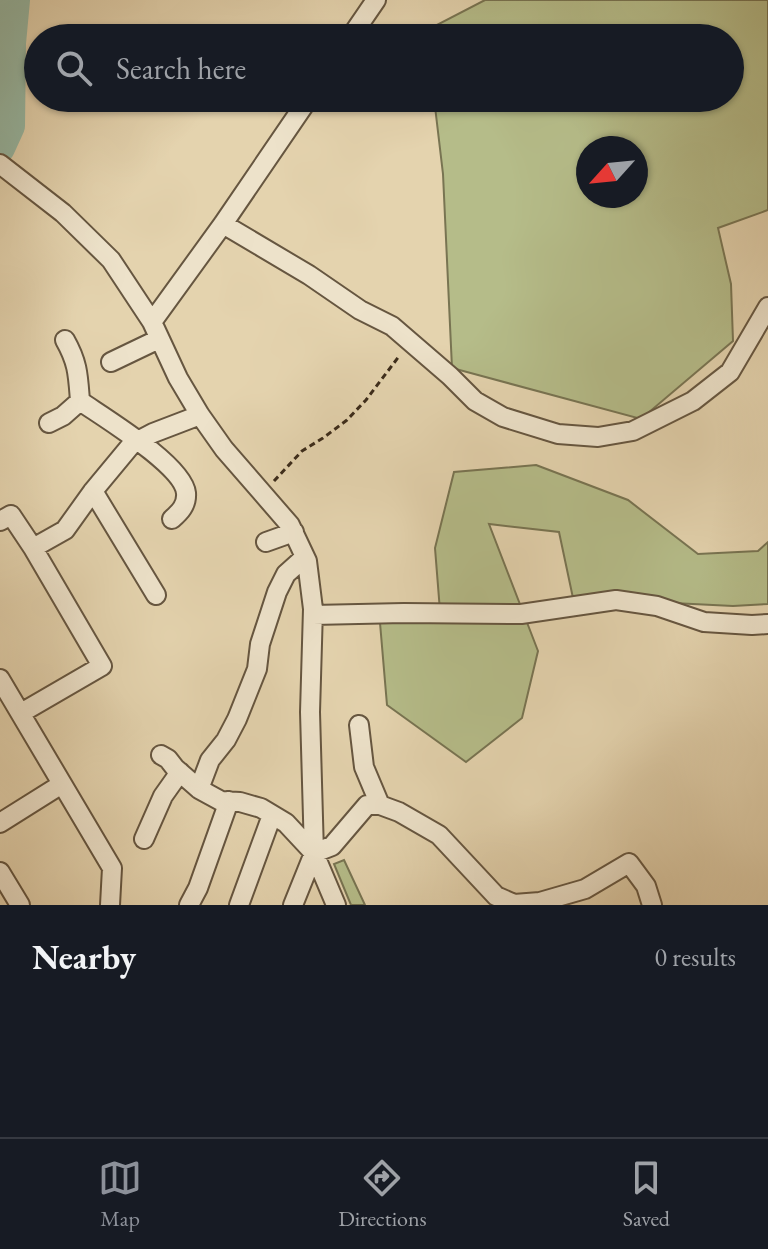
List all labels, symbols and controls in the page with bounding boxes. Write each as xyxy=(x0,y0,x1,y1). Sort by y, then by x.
search box xyxy=(24,24,744,112)
icon: search xyxy=(52,46,96,90)
text: Search here xyxy=(116,49,246,88)
north arrow xyxy=(576,136,648,208)
text: Nearby xyxy=(32,935,136,979)
text: 0 results xyxy=(655,940,736,974)
tab: Map xyxy=(98,1156,142,1233)
tab: Directions xyxy=(338,1156,427,1233)
tab: Saved xyxy=(623,1156,670,1233)

